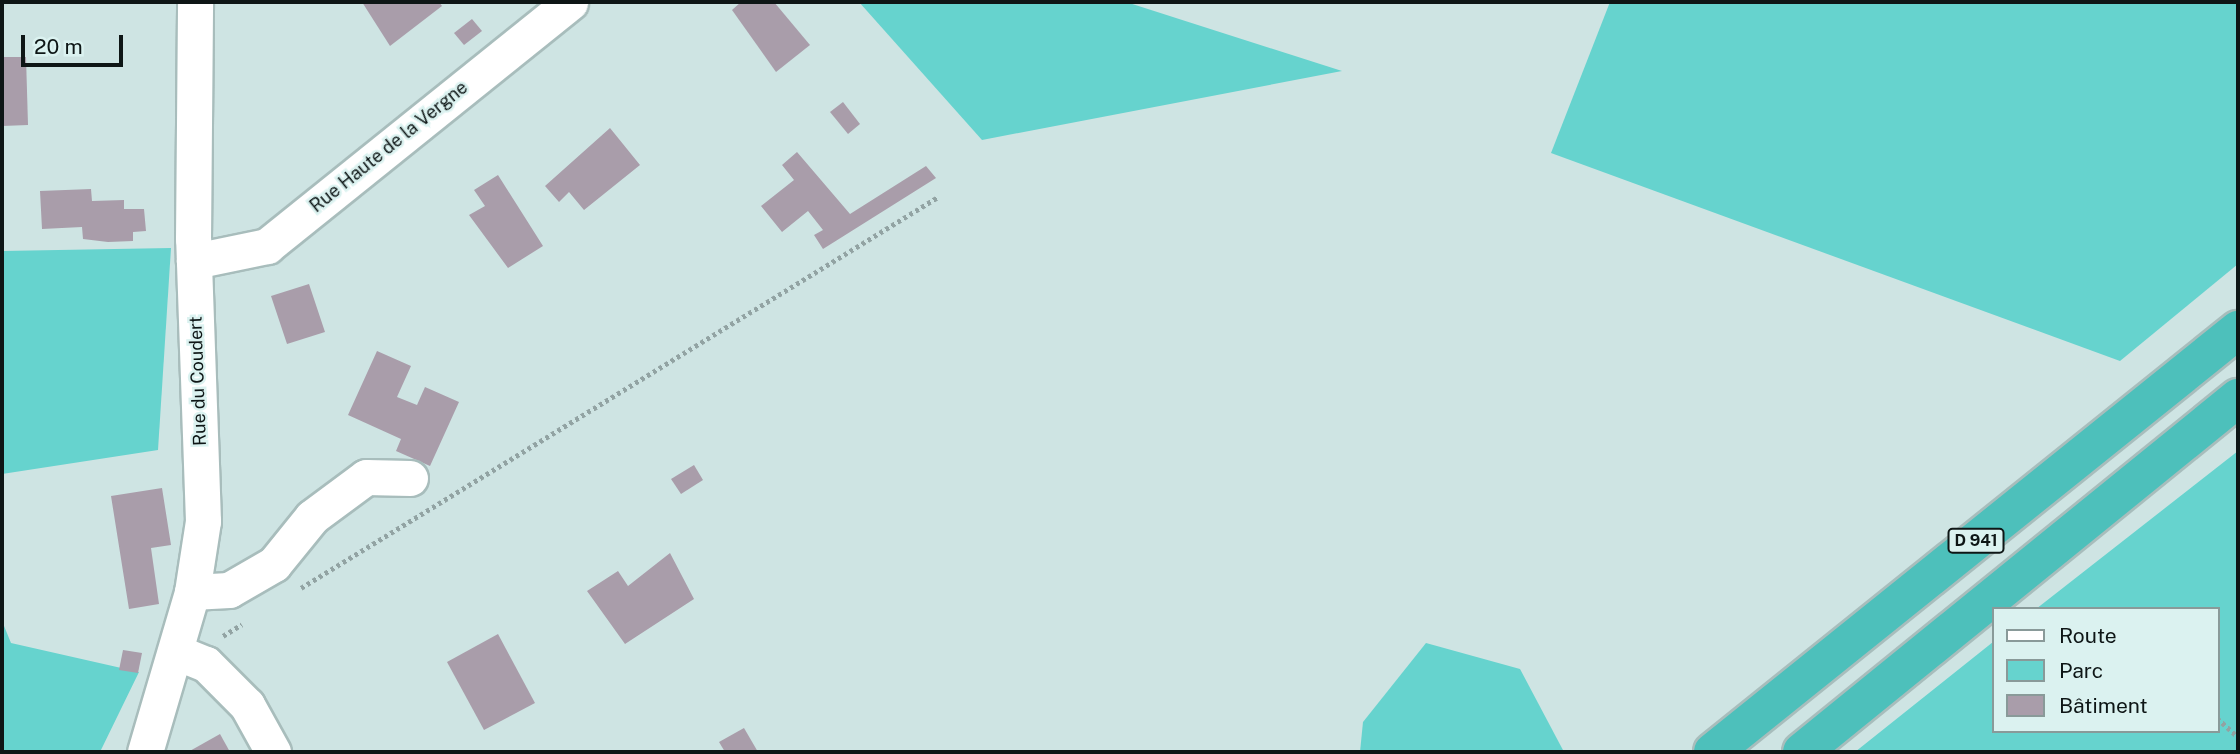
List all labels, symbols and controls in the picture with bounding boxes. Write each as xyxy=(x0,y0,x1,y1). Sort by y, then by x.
scale bar xyxy=(24,21,126,65)
text: 20 m xyxy=(34,34,83,59)
street label: Rue Haute de la Vergne xyxy=(305,76,473,218)
street label: Rue du Coudert xyxy=(185,316,211,446)
road number: D 941 xyxy=(1946,528,2006,554)
legend xyxy=(1992,607,2219,733)
text: Route xyxy=(2059,623,2117,648)
text: Parc xyxy=(2059,658,2103,683)
text: Bâtiment xyxy=(2059,693,2148,718)

